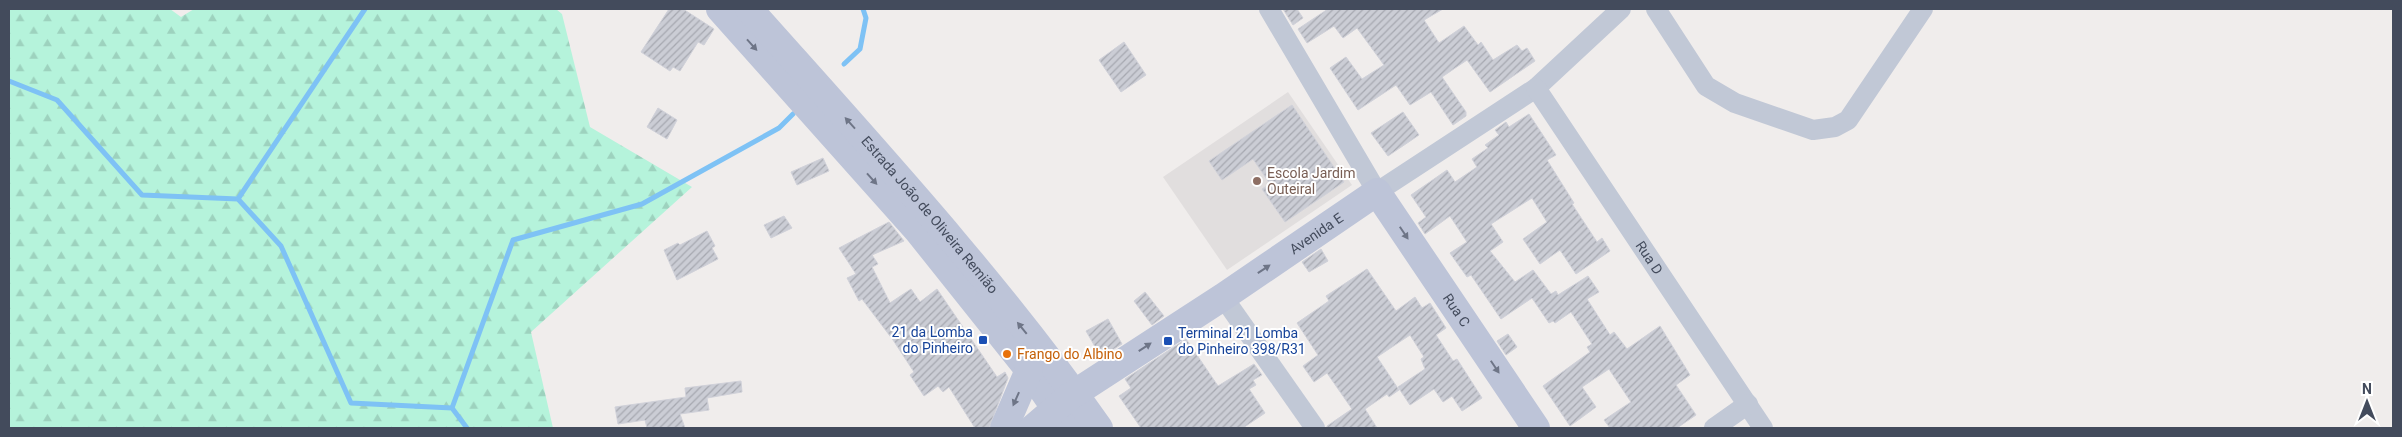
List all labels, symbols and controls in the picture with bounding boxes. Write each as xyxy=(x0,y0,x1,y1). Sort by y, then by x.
one-way arrow xyxy=(746,39,758,51)
one-way arrow xyxy=(845,116,856,129)
street label: Estrada João de Oliveira Remião xyxy=(858,133,1001,297)
place label: Escola Jardim Outeiral xyxy=(1267,165,1356,197)
one-way arrow xyxy=(866,173,878,185)
marker: Escola Jardim Outeiral xyxy=(1251,175,1263,187)
street label: Avenida E xyxy=(1287,210,1346,257)
one-way arrow xyxy=(1399,226,1409,239)
street label: Rua D xyxy=(1632,238,1666,277)
one-way arrow xyxy=(1257,264,1270,274)
street label: Rua C xyxy=(1440,291,1473,330)
one-way arrow xyxy=(1017,321,1028,334)
place label: 21 da Lomba do Pinheiro xyxy=(892,324,973,356)
place label: Terminal 21 Lomba do Pinheiro 398/R31 xyxy=(1178,325,1306,357)
marker: 21 da Lomba do Pinheiro xyxy=(977,334,989,346)
marker: Terminal 21 Lomba do Pinheiro 398/R31 xyxy=(1162,335,1174,347)
one-way arrow xyxy=(1138,343,1151,352)
place label: Frango do Albino xyxy=(1017,346,1123,362)
marker: Frango do Albino xyxy=(1001,348,1013,360)
one-way arrow xyxy=(1490,360,1500,374)
north arrow xyxy=(2342,377,2392,427)
text: N xyxy=(2362,381,2372,397)
one-way arrow xyxy=(1012,392,1020,406)

